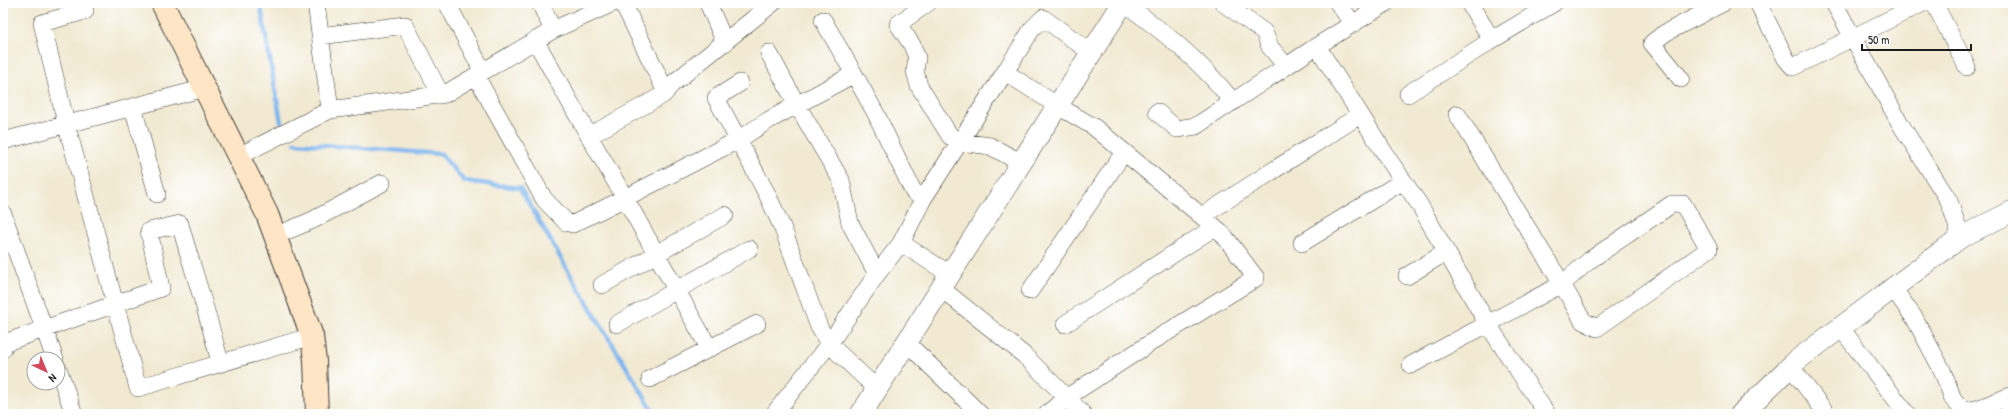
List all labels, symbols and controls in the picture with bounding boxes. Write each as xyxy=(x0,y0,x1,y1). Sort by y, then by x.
scale bar xyxy=(1862,26,1971,52)
text: 50 m xyxy=(1868,31,1889,48)
north arrow xyxy=(26,351,66,391)
text: N xyxy=(46,371,60,385)

